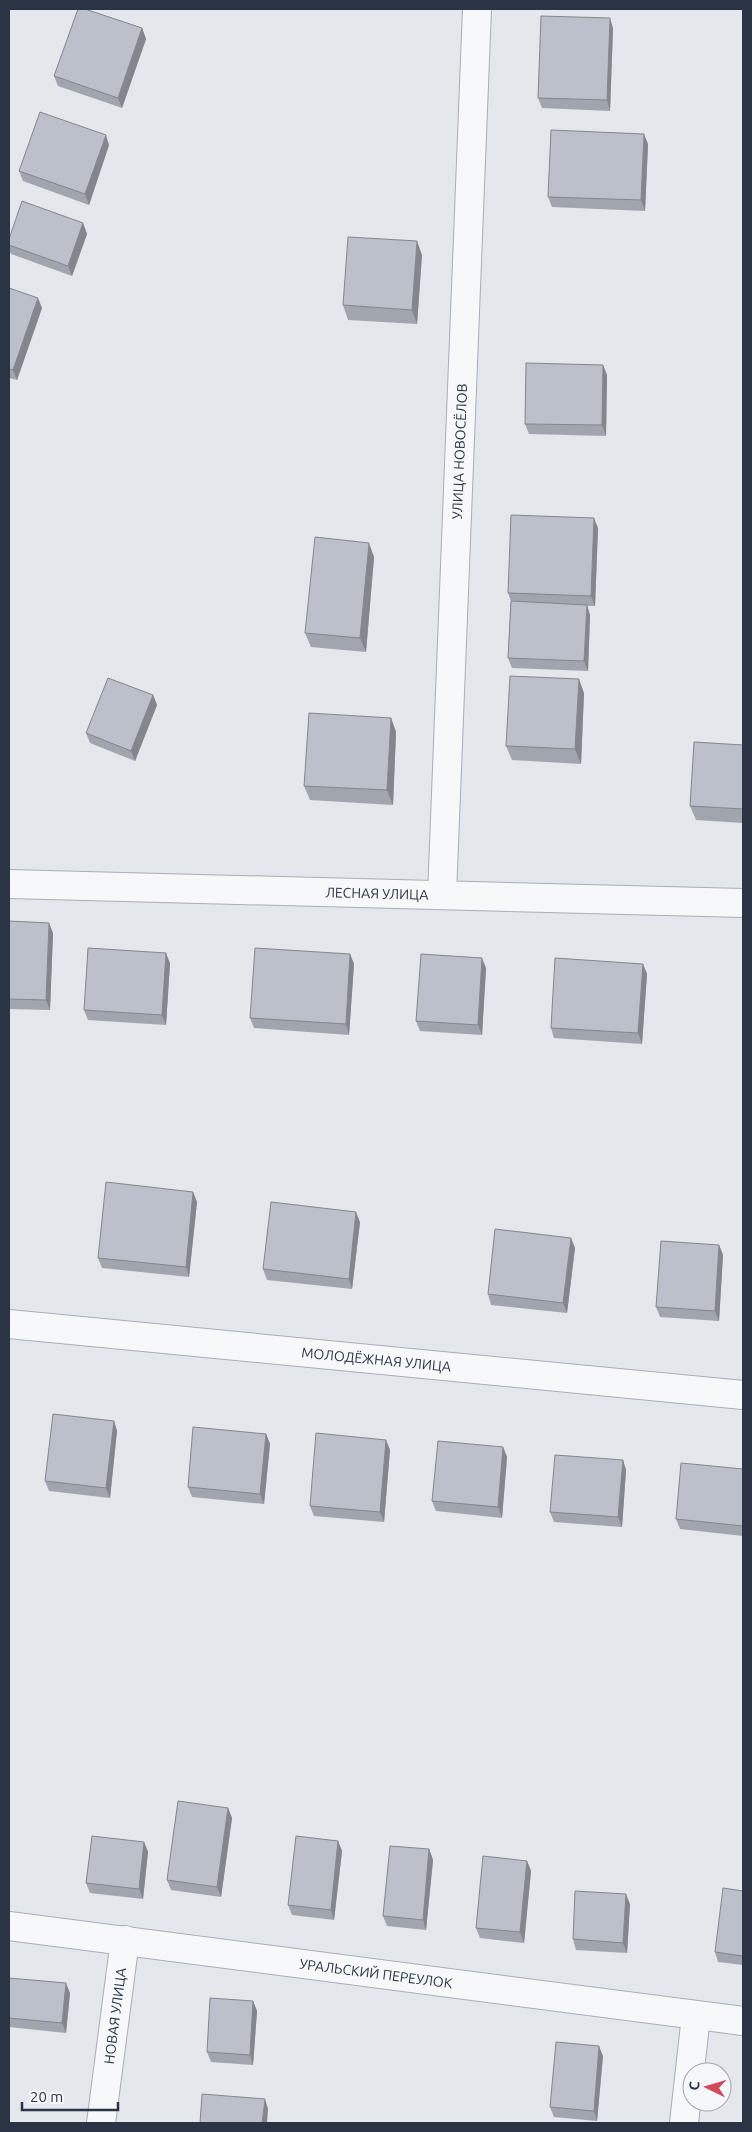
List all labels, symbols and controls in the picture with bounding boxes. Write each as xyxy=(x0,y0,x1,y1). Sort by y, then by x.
street label: УЛИЦА НОВОСЁЛОВ xyxy=(449,383,470,519)
street label: ЛЕСНАЯ УЛИЦА xyxy=(325,884,429,903)
street label: МОЛОДЁЖНАЯ УЛИЦА xyxy=(301,1344,452,1375)
street label: УРАЛЬСКИЙ ПЕРЕУЛОК xyxy=(299,1956,454,1991)
street label: НОВАЯ УЛИЦА xyxy=(101,1967,129,2065)
north arrow xyxy=(682,2062,732,2112)
scale bar xyxy=(22,2080,119,2112)
text: С xyxy=(686,2081,702,2091)
text: 20 m xyxy=(30,2088,63,2105)

